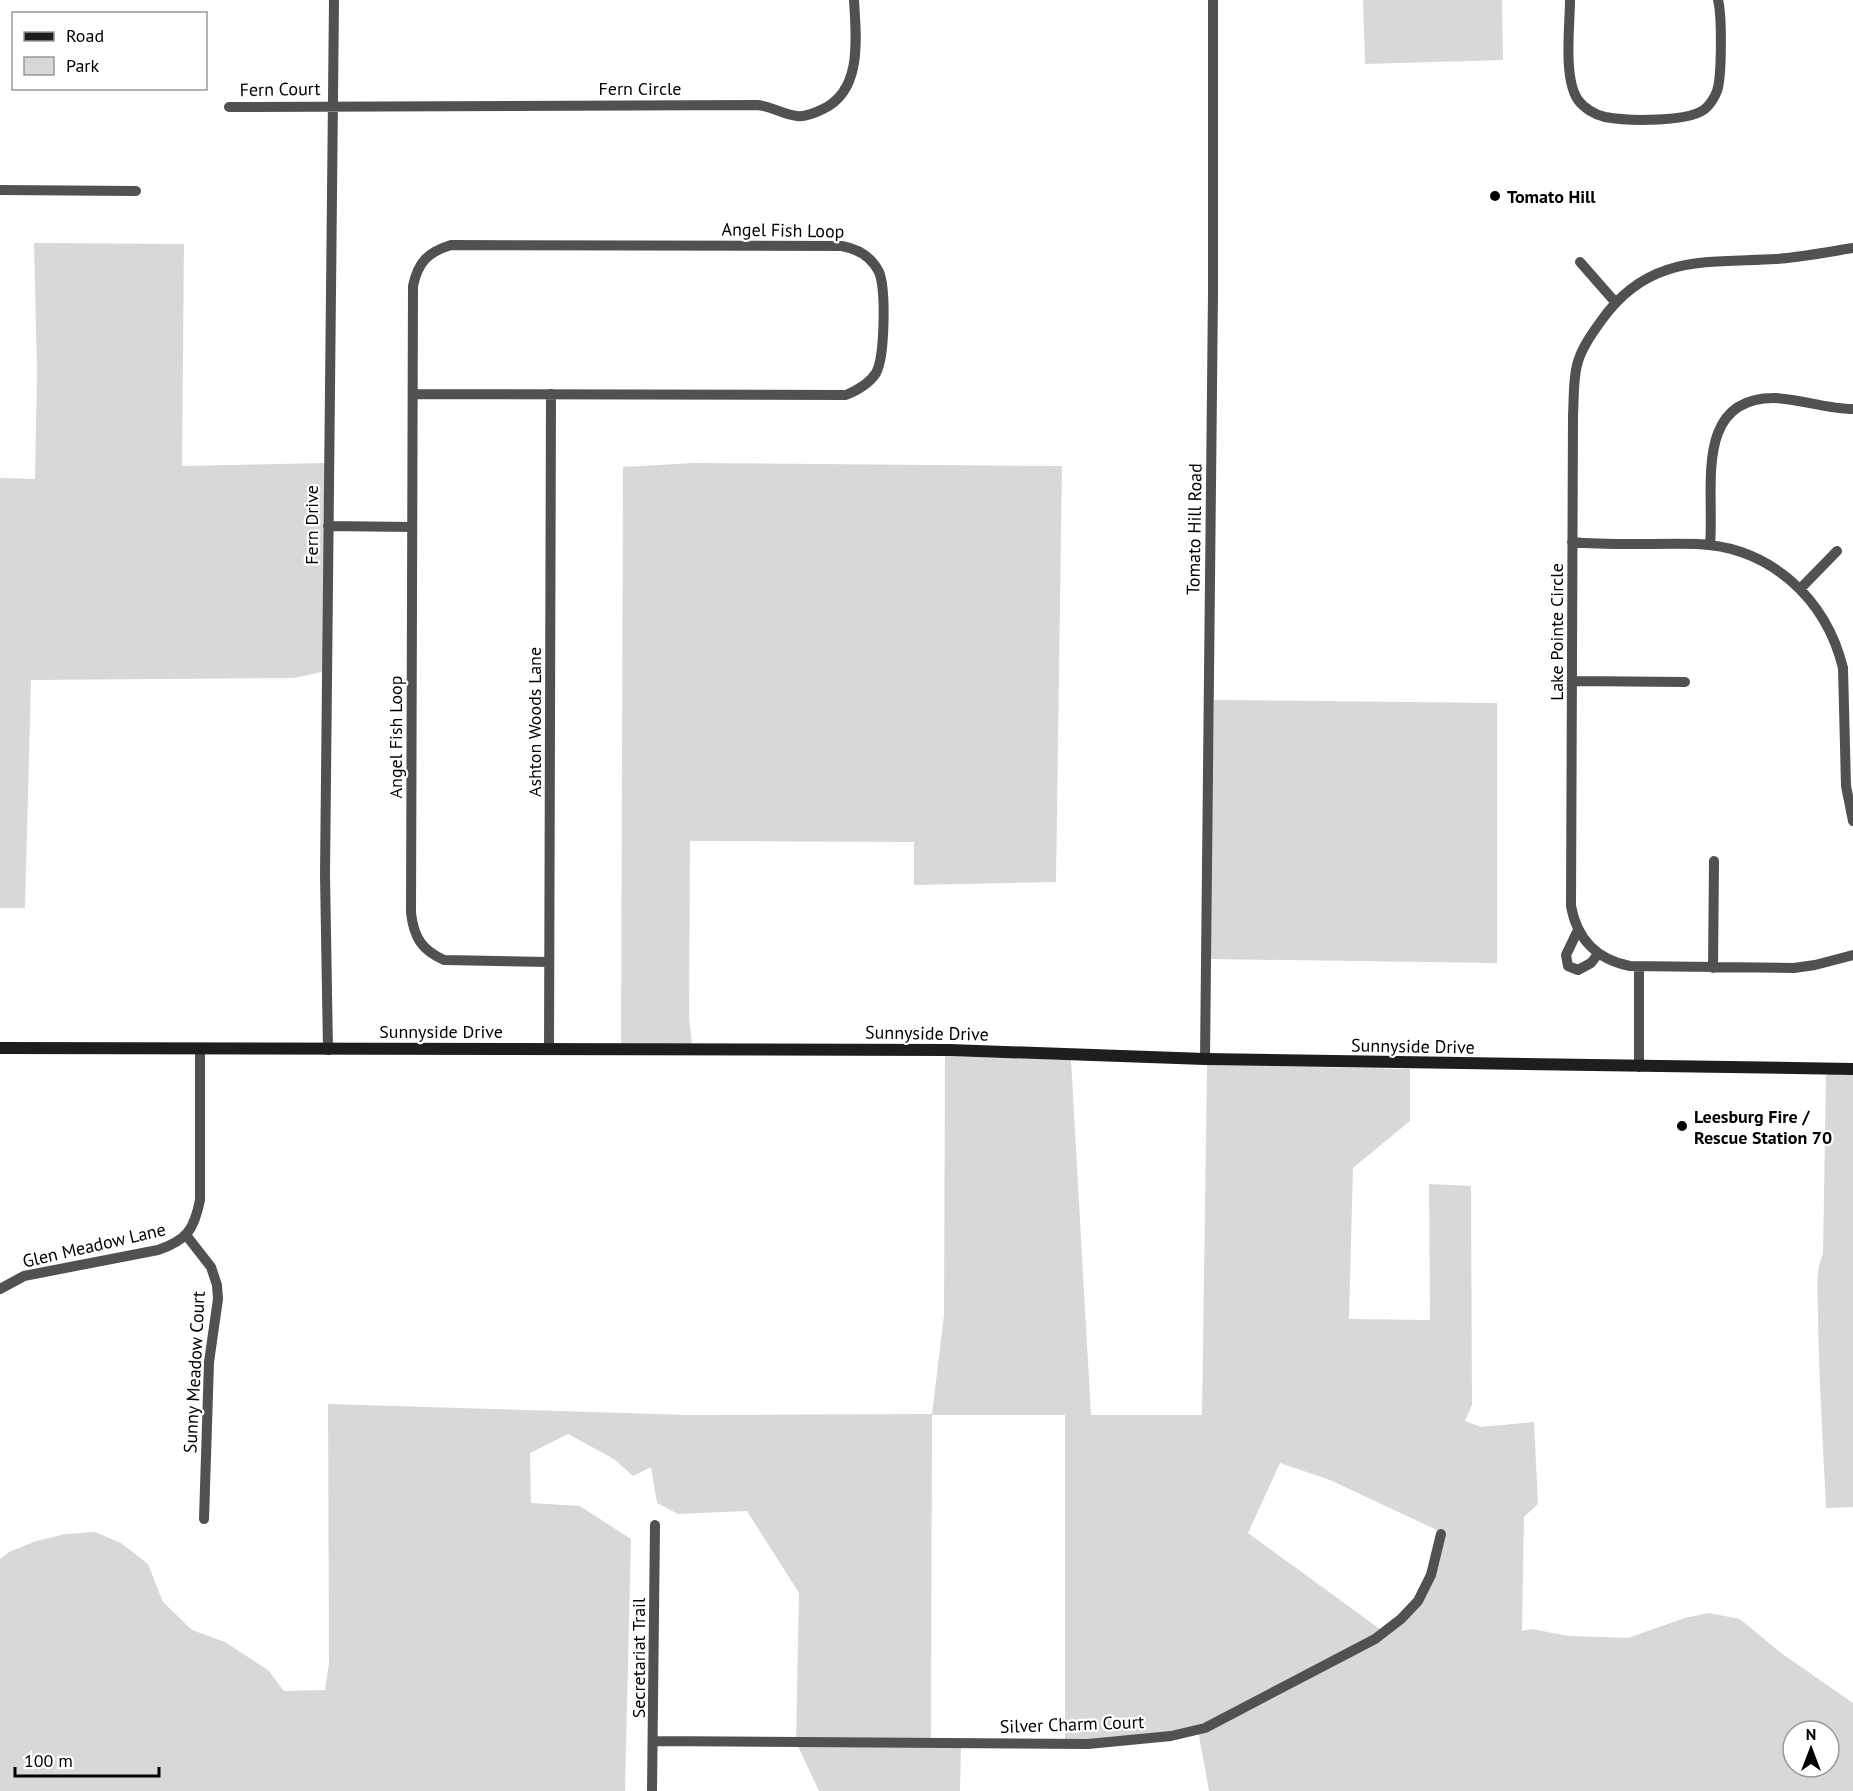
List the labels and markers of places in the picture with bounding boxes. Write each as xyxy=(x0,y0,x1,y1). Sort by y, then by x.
place label: Tomato Hill xyxy=(1507,185,1596,208)
marker: Tomato Hill xyxy=(1488,189,1502,203)
place label: Leesburg Fire / Rescue Station 70 xyxy=(1694,1105,1832,1149)
marker: Leesburg Fire / Rescue Station 70 xyxy=(1675,1119,1689,1133)

